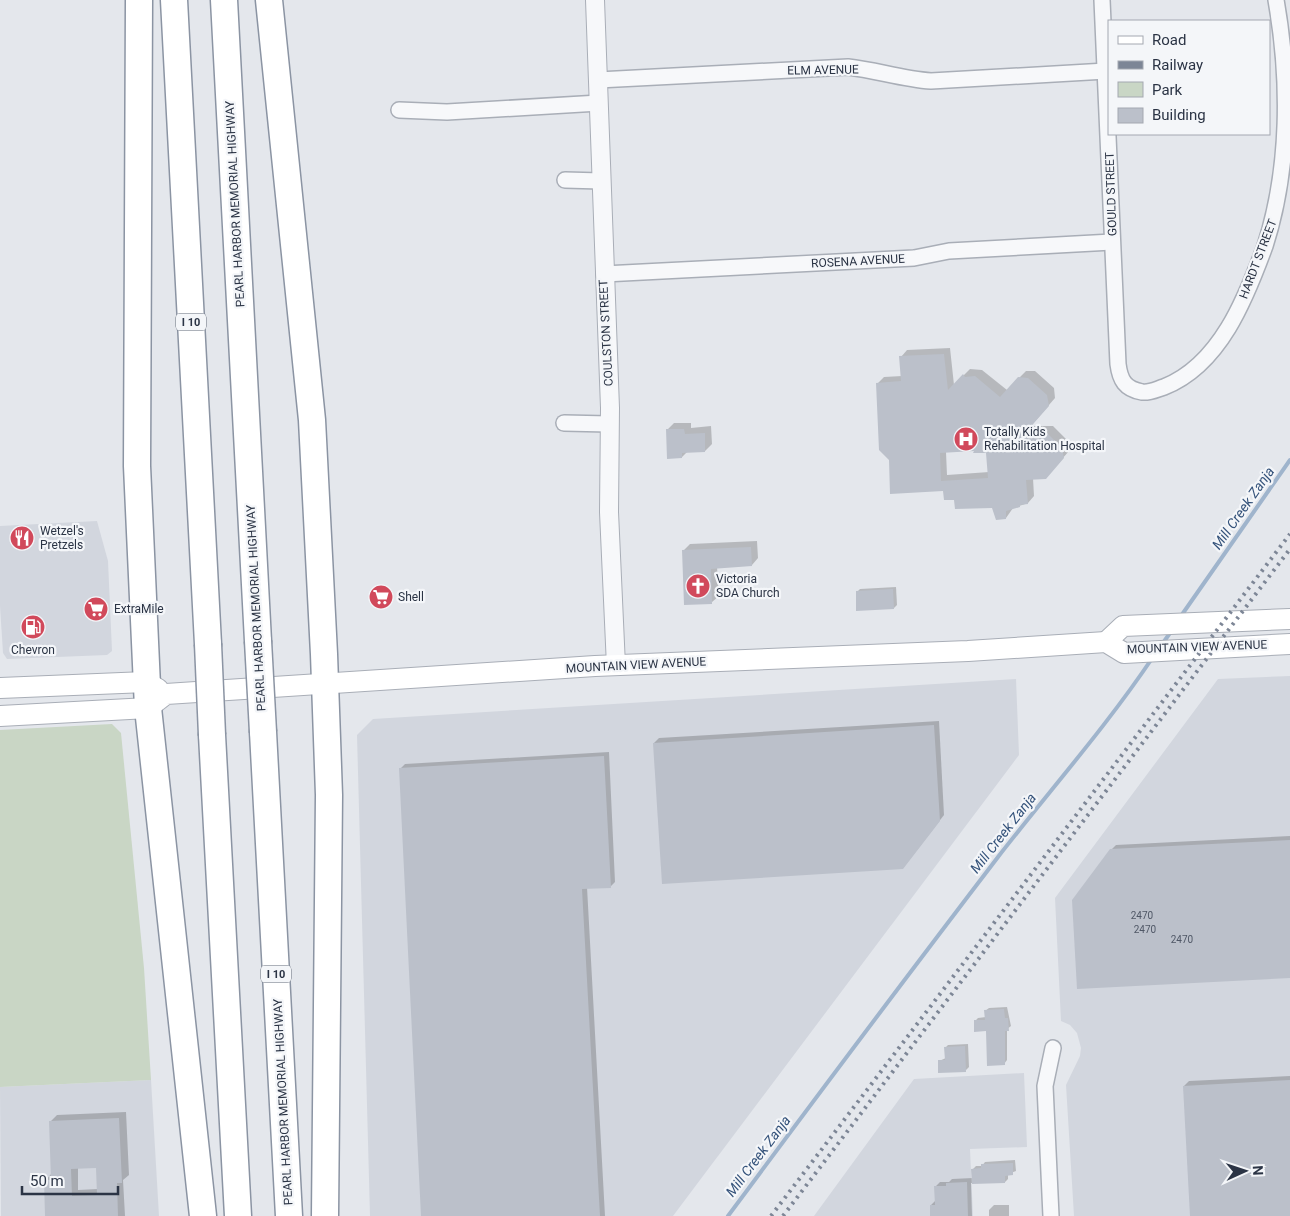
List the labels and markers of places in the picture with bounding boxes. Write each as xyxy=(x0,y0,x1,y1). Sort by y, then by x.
place label: Totally Kids Rehabilitation Hospital xyxy=(984,425,1105,453)
hospital icon: Totally Kids Rehabilitation Hospital xyxy=(953,426,979,452)
place label: Wetzel's Pretzels xyxy=(40,524,84,552)
restaurant icon: Wetzel's Pretzels xyxy=(9,525,35,551)
place label: Victoria SDA Church xyxy=(716,572,780,600)
church icon: Victoria SDA Church xyxy=(685,573,711,599)
supermarket icon: Shell xyxy=(368,584,394,610)
place label: Shell xyxy=(398,590,424,604)
supermarket icon: ExtraMile xyxy=(83,596,109,622)
place label: ExtraMile xyxy=(114,602,164,616)
fuel station icon: Chevron xyxy=(20,614,46,640)
place label: Chevron xyxy=(11,643,55,657)

